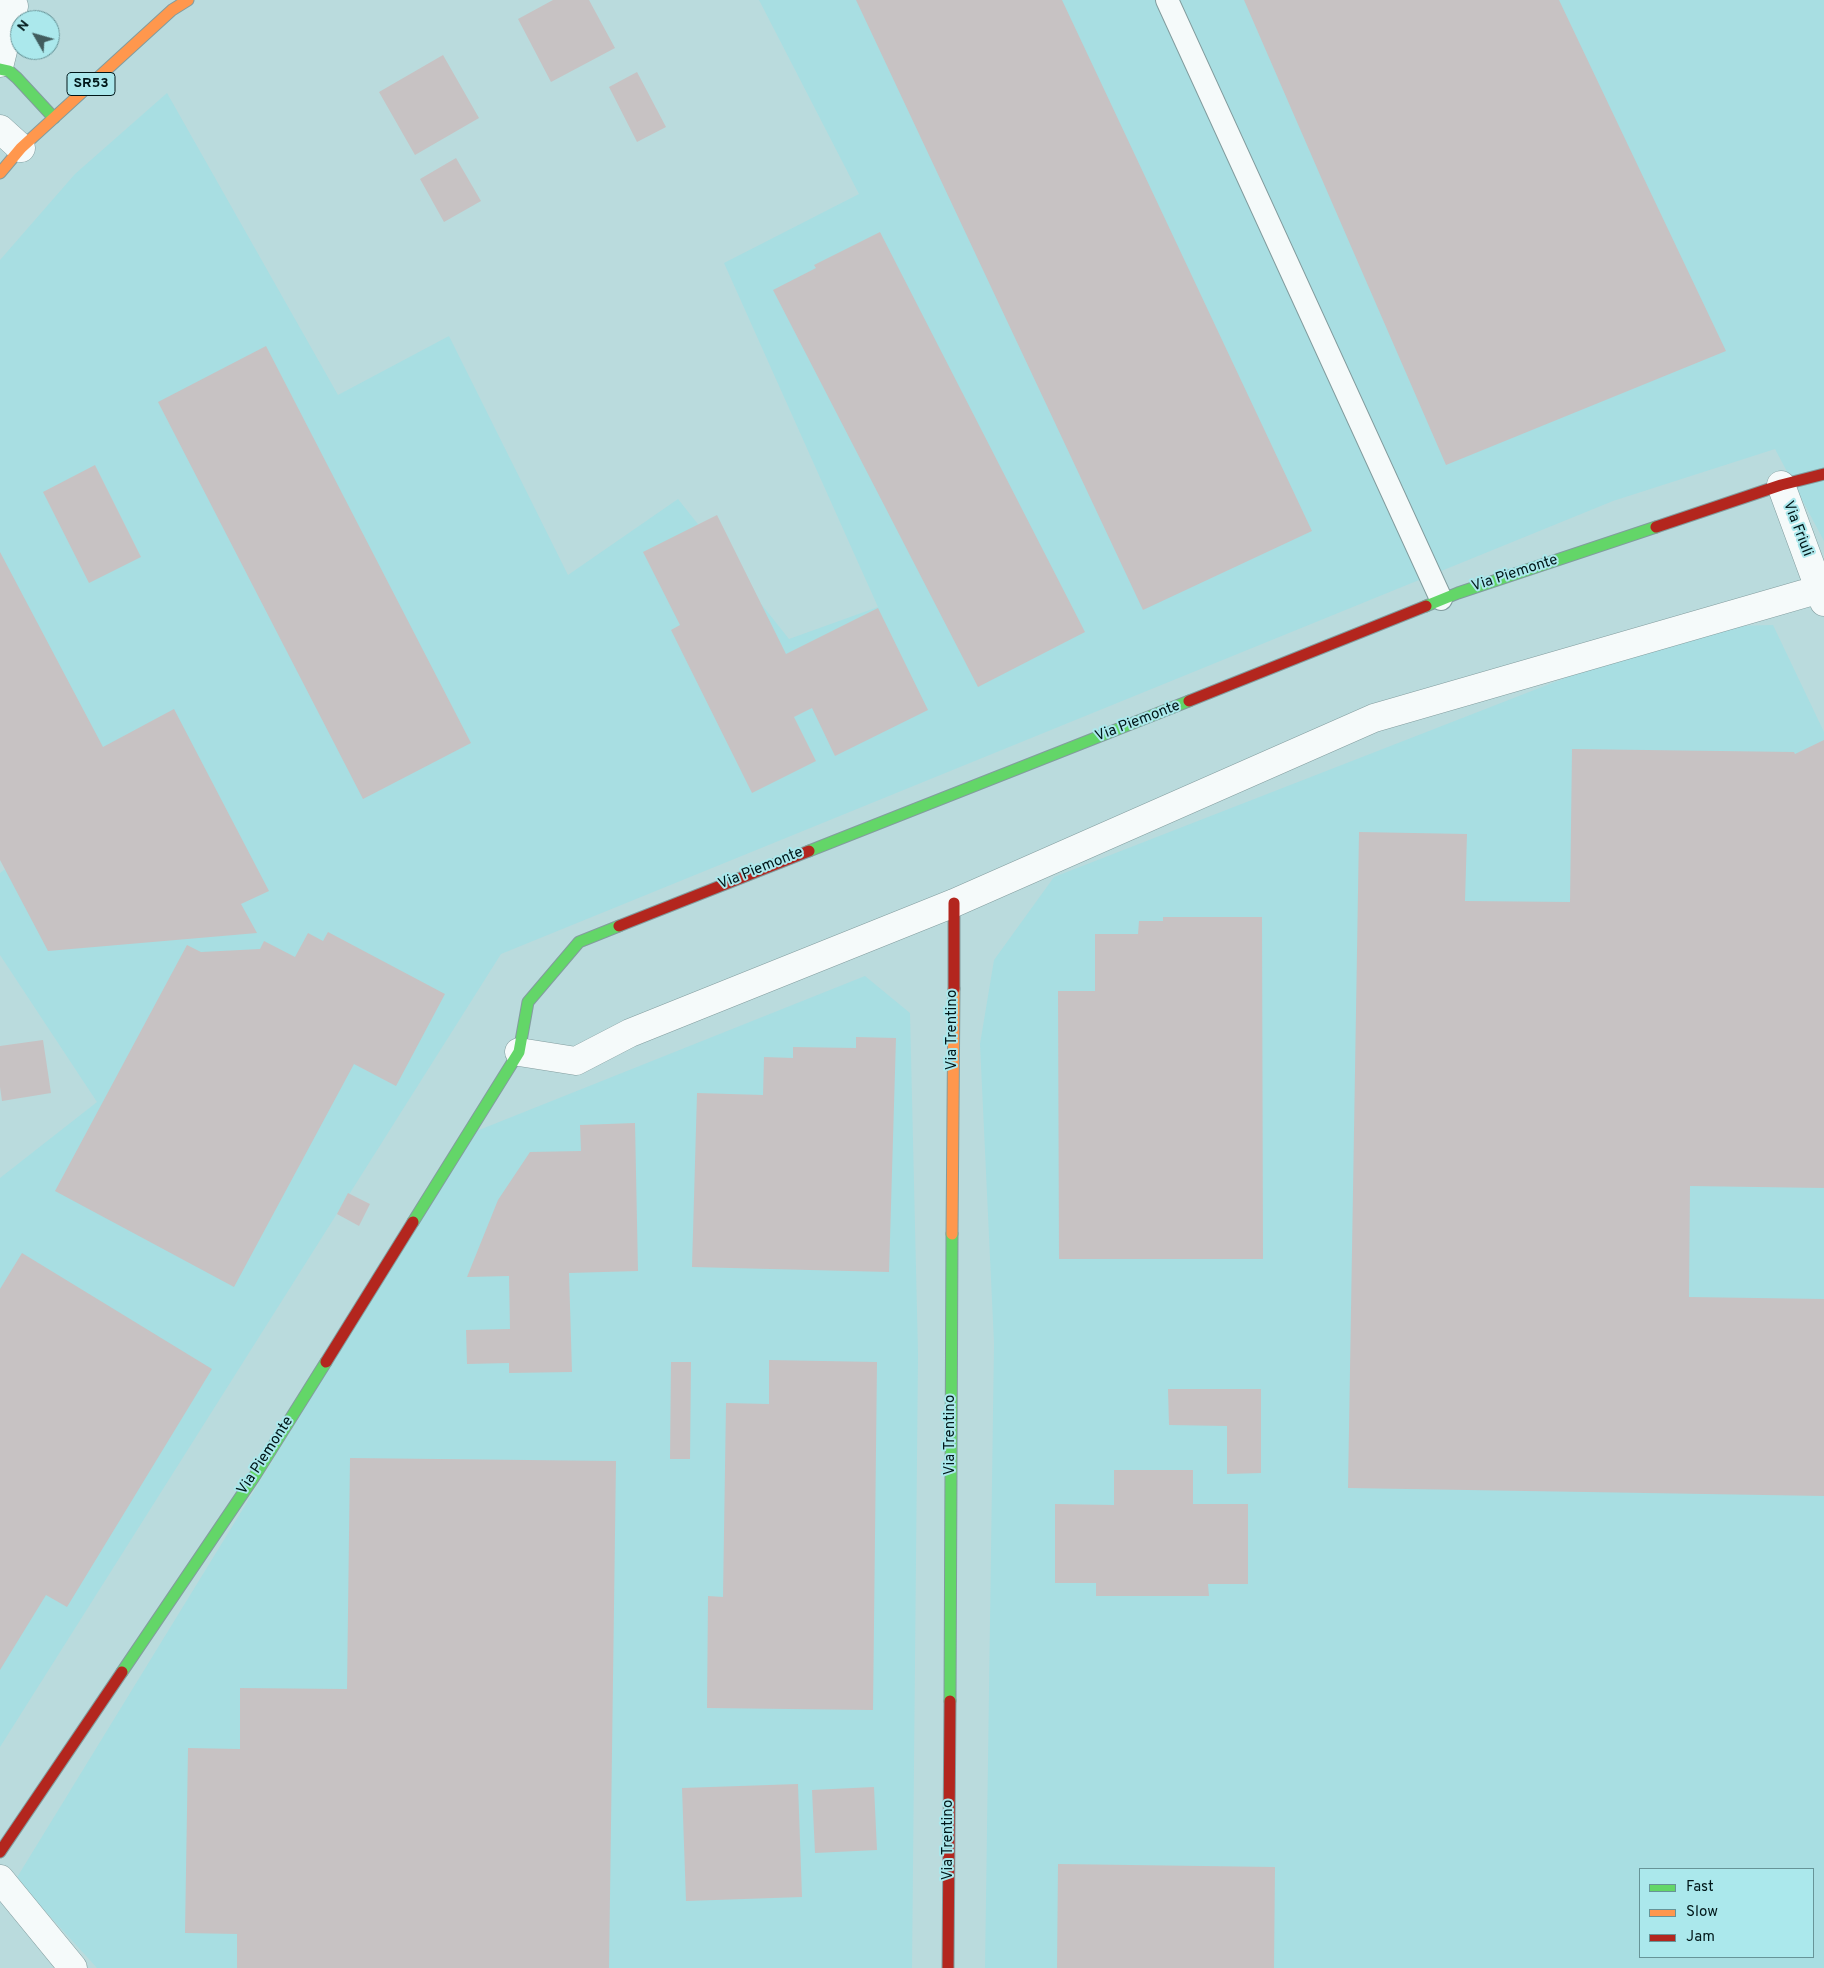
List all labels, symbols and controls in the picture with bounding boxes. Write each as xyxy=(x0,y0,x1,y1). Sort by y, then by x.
north arrow xyxy=(10,10,60,60)
text: N xyxy=(14,17,33,35)
road number: SR53 xyxy=(67,72,115,96)
street label: Via Friuli xyxy=(1778,499,1816,559)
street label: Via Piemonte xyxy=(1470,552,1560,596)
street label: Via Piemonte xyxy=(1093,698,1183,746)
street label: Via Piemonte xyxy=(716,844,806,894)
street label: Via Trentino xyxy=(944,990,962,1070)
street label: Via Trentino xyxy=(942,1395,960,1475)
street label: Via Piemonte xyxy=(234,1414,298,1498)
street label: Via Trentino xyxy=(940,1800,958,1880)
legend xyxy=(1639,1868,1814,1958)
text: Fast xyxy=(1686,1878,1714,1897)
text: Slow xyxy=(1686,1903,1718,1922)
text: Jam xyxy=(1686,1928,1715,1947)

